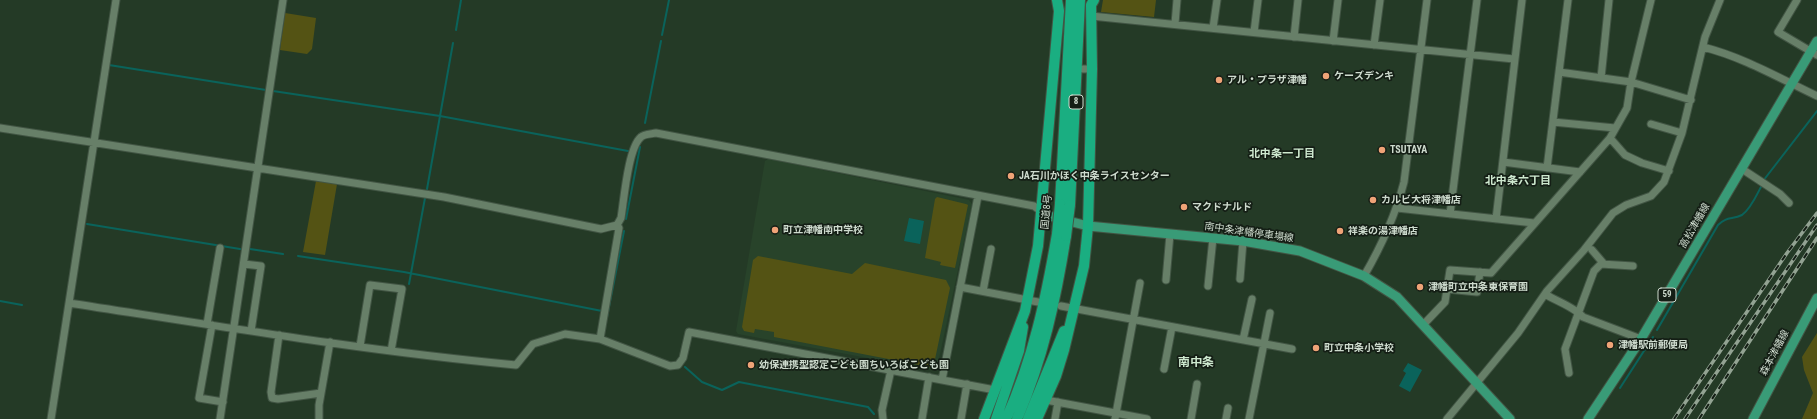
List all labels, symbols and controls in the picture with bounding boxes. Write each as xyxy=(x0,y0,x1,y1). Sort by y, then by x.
place label: ケーズデンキ xyxy=(1334,70,1394,82)
marker: ケーズデンキ xyxy=(1321,71,1331,81)
place label: アル・プラザ津幡 xyxy=(1227,74,1307,86)
marker: アル・プラザ津幡 xyxy=(1214,75,1224,85)
road number: 8 xyxy=(1069,95,1083,109)
place label: TSUTAYA xyxy=(1390,144,1427,156)
marker: TSUTAYA xyxy=(1377,145,1387,155)
district label: 北中条一丁目 xyxy=(1249,147,1315,161)
place label: JA石川かほく中条ライスセンター xyxy=(1019,170,1170,182)
marker: JA石川かほく中条ライスセンター xyxy=(1006,171,1016,181)
district label: 北中条六丁目 xyxy=(1485,174,1551,188)
street label: 国道8号 xyxy=(1039,194,1055,230)
place label: カルビ大将津幡店 xyxy=(1381,194,1461,206)
marker: カルビ大将津幡店 xyxy=(1368,195,1378,205)
place label: マクドナルド xyxy=(1192,201,1252,213)
street label: 高松津幡線 xyxy=(1677,201,1713,251)
marker: マクドナルド xyxy=(1179,202,1189,212)
street label: 南中条津幡停車場線 xyxy=(1204,221,1294,245)
place label: 町立津幡南中学校 xyxy=(783,224,863,236)
marker: 町立津幡南中学校 xyxy=(770,225,780,235)
place label: 祥楽の湯津幡店 xyxy=(1348,225,1418,237)
marker: 祥楽の湯津幡店 xyxy=(1335,226,1345,236)
place label: 津幡町立中条東保育園 xyxy=(1428,281,1528,293)
marker: 津幡町立中条東保育園 xyxy=(1415,282,1425,292)
road number: 59 xyxy=(1658,288,1676,302)
street label: 森本津幡線 xyxy=(1758,328,1792,378)
place label: 津幡駅前郵便局 xyxy=(1618,339,1688,351)
marker: 津幡駅前郵便局 xyxy=(1605,340,1615,350)
place label: 町立中条小学校 xyxy=(1324,342,1394,354)
marker: 町立中条小学校 xyxy=(1311,343,1321,353)
district label: 南中条 xyxy=(1178,356,1214,370)
place label: 幼保連携型認定こども園ちいろばこども園 xyxy=(759,359,949,371)
marker: 幼保連携型認定こども園ちいろばこども園 xyxy=(746,360,756,370)

